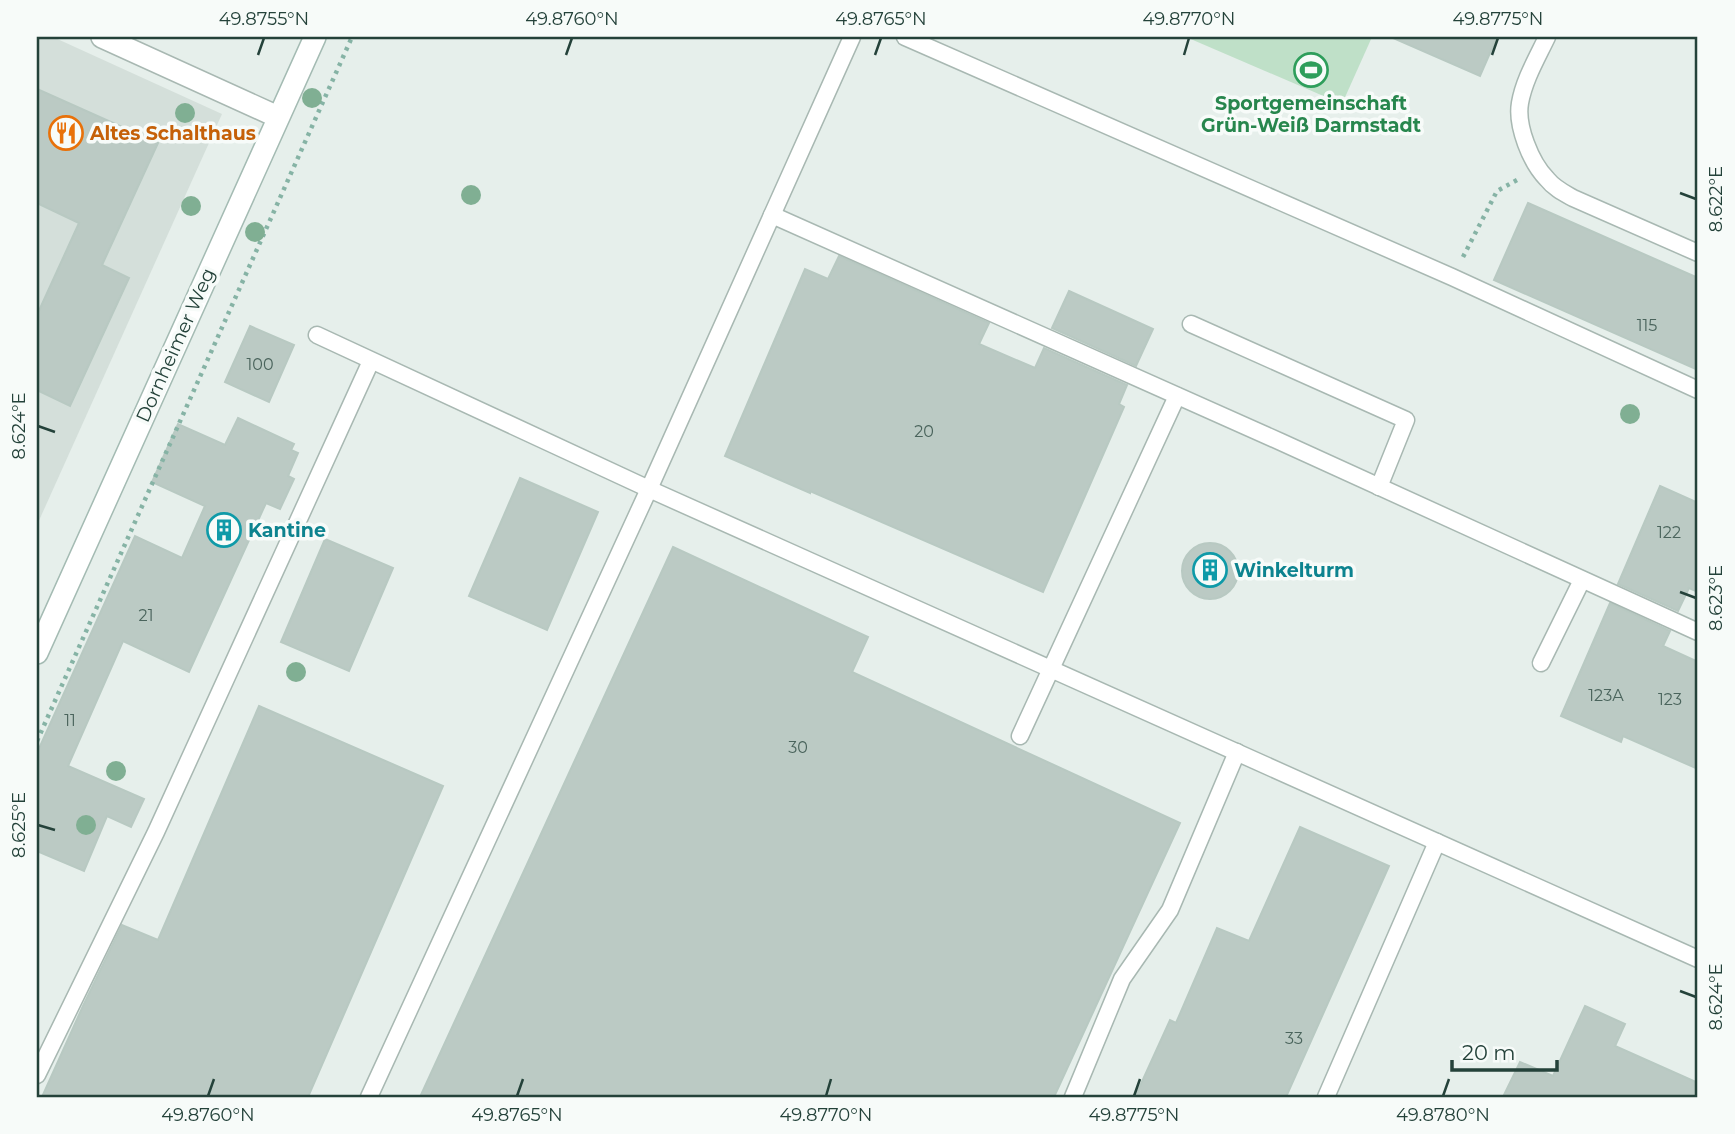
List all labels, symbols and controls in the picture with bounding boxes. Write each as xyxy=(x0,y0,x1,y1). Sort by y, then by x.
text: 49.8755°N xyxy=(219,8,309,30)
text: 49.8760°N xyxy=(525,8,619,30)
text: 49.8765°N xyxy=(835,8,927,30)
text: 49.8770°N xyxy=(1143,8,1235,30)
text: 49.8775°N xyxy=(1453,8,1543,30)
sports icon: Sportgemeinschaft Grün-Weiß Darmstadt xyxy=(1292,51,1330,89)
place label: Sportgemeinschaft Grün-Weiß Darmstadt xyxy=(1201,92,1421,137)
restaurant icon: Altes Schalthaus xyxy=(47,114,85,152)
place label: Altes Schalthaus xyxy=(89,122,256,145)
text: 8.622°E xyxy=(1705,166,1727,232)
street label: Dornheimer Weg xyxy=(131,265,220,426)
house number: 115 xyxy=(1637,316,1657,335)
house number: 100 xyxy=(247,355,273,374)
text: 8.624°E xyxy=(8,393,30,460)
house number: 20 xyxy=(914,422,934,441)
building icon: Kantine xyxy=(205,511,243,549)
place label: Kantine xyxy=(248,519,326,542)
house number: 122 xyxy=(1657,523,1681,542)
building icon: Winkelturm xyxy=(1191,551,1229,589)
place label: Winkelturm xyxy=(1234,559,1354,582)
text: 8.623°E xyxy=(1705,565,1727,631)
house number: 21 xyxy=(139,606,153,625)
house number: 123A xyxy=(1588,686,1624,705)
house number: 123 xyxy=(1658,690,1682,709)
house number: 11 xyxy=(64,711,76,730)
house number: 30 xyxy=(788,738,808,757)
text: 8.625°E xyxy=(8,792,30,858)
text: 8.624°E xyxy=(1705,964,1727,1031)
house number: 33 xyxy=(1285,1029,1303,1048)
scale bar xyxy=(1452,1029,1556,1073)
text: 20 m xyxy=(1462,1040,1516,1065)
text: 49.8760°N xyxy=(161,1104,255,1126)
text: 49.8765°N xyxy=(471,1104,563,1126)
text: 49.8770°N xyxy=(780,1104,872,1126)
text: 49.8775°N xyxy=(1089,1104,1179,1126)
text: 49.8780°N xyxy=(1396,1104,1490,1126)

